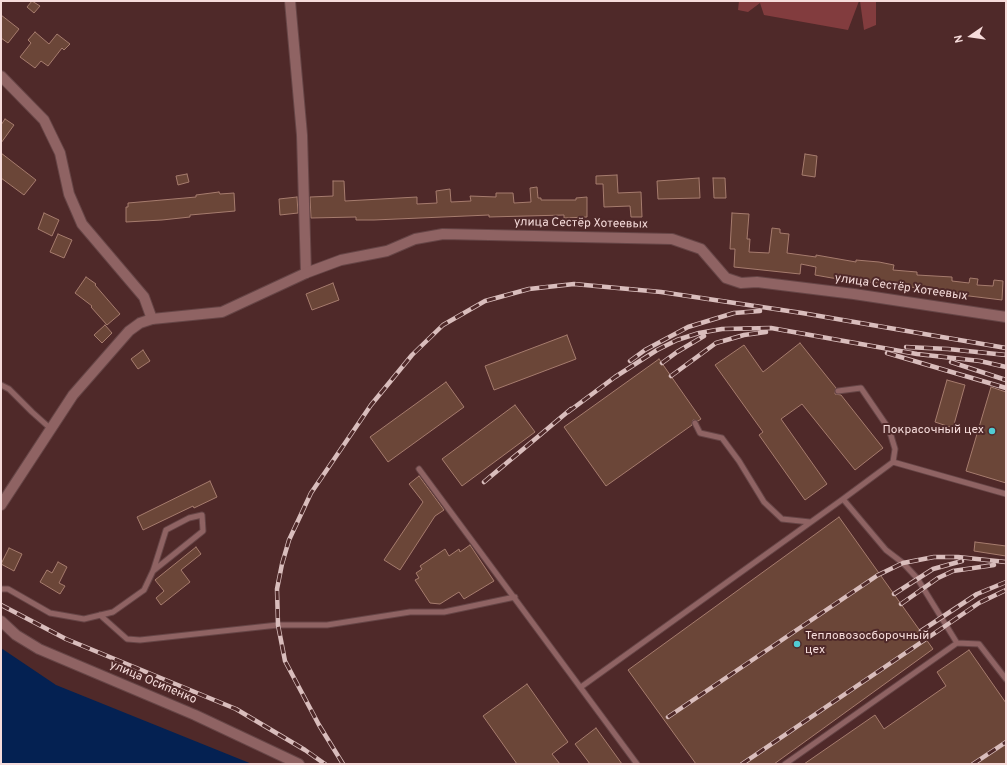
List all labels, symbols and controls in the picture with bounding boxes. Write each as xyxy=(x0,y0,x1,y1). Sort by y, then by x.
north arrow xyxy=(951,16,991,56)
text: N xyxy=(952,33,967,44)
street label: улица Сестёр Хотеевых xyxy=(514,216,648,232)
street label: улица Сестёр Хотеевых xyxy=(834,272,968,304)
place label: Покрасочный цех xyxy=(882,424,984,438)
marker: Покрасочный цех xyxy=(987,426,997,436)
place label: Тепловозосборочный цех xyxy=(805,630,929,658)
marker: Тепловозосборочный цех xyxy=(792,639,802,649)
street label: улица Осипенко xyxy=(107,658,199,708)

